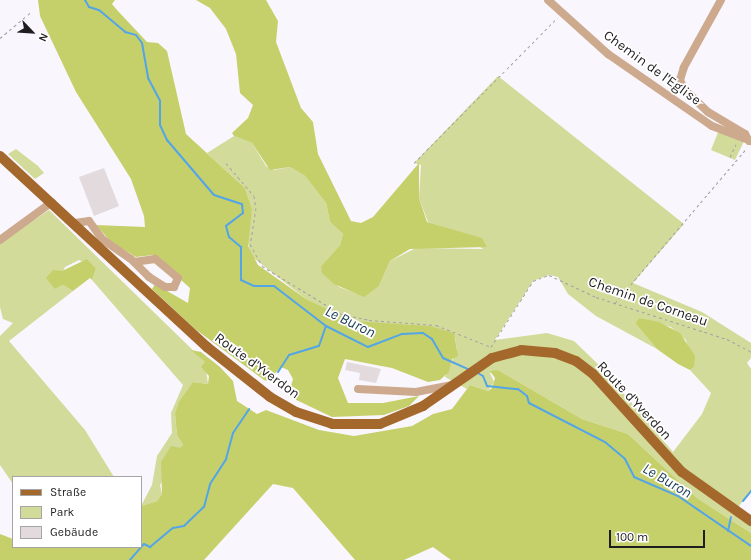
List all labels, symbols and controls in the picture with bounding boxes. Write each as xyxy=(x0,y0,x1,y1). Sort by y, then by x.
north arrow xyxy=(12,12,52,52)
street label: Chemin de l'Eglise xyxy=(600,27,704,109)
text: N xyxy=(36,31,51,44)
street label: Chemin de Corneau xyxy=(586,274,710,330)
water label: Le Buron xyxy=(322,302,378,342)
street label: Route d'Yverdon xyxy=(211,329,303,403)
street label: Route d'Yverdon xyxy=(593,358,675,444)
water label: Le Buron xyxy=(639,460,695,502)
legend xyxy=(12,476,142,548)
text: Straße xyxy=(50,485,86,499)
text: Park xyxy=(50,505,74,519)
scale bar xyxy=(611,522,707,548)
text: Gebäude xyxy=(50,525,98,539)
text: 100 m xyxy=(616,530,648,544)

